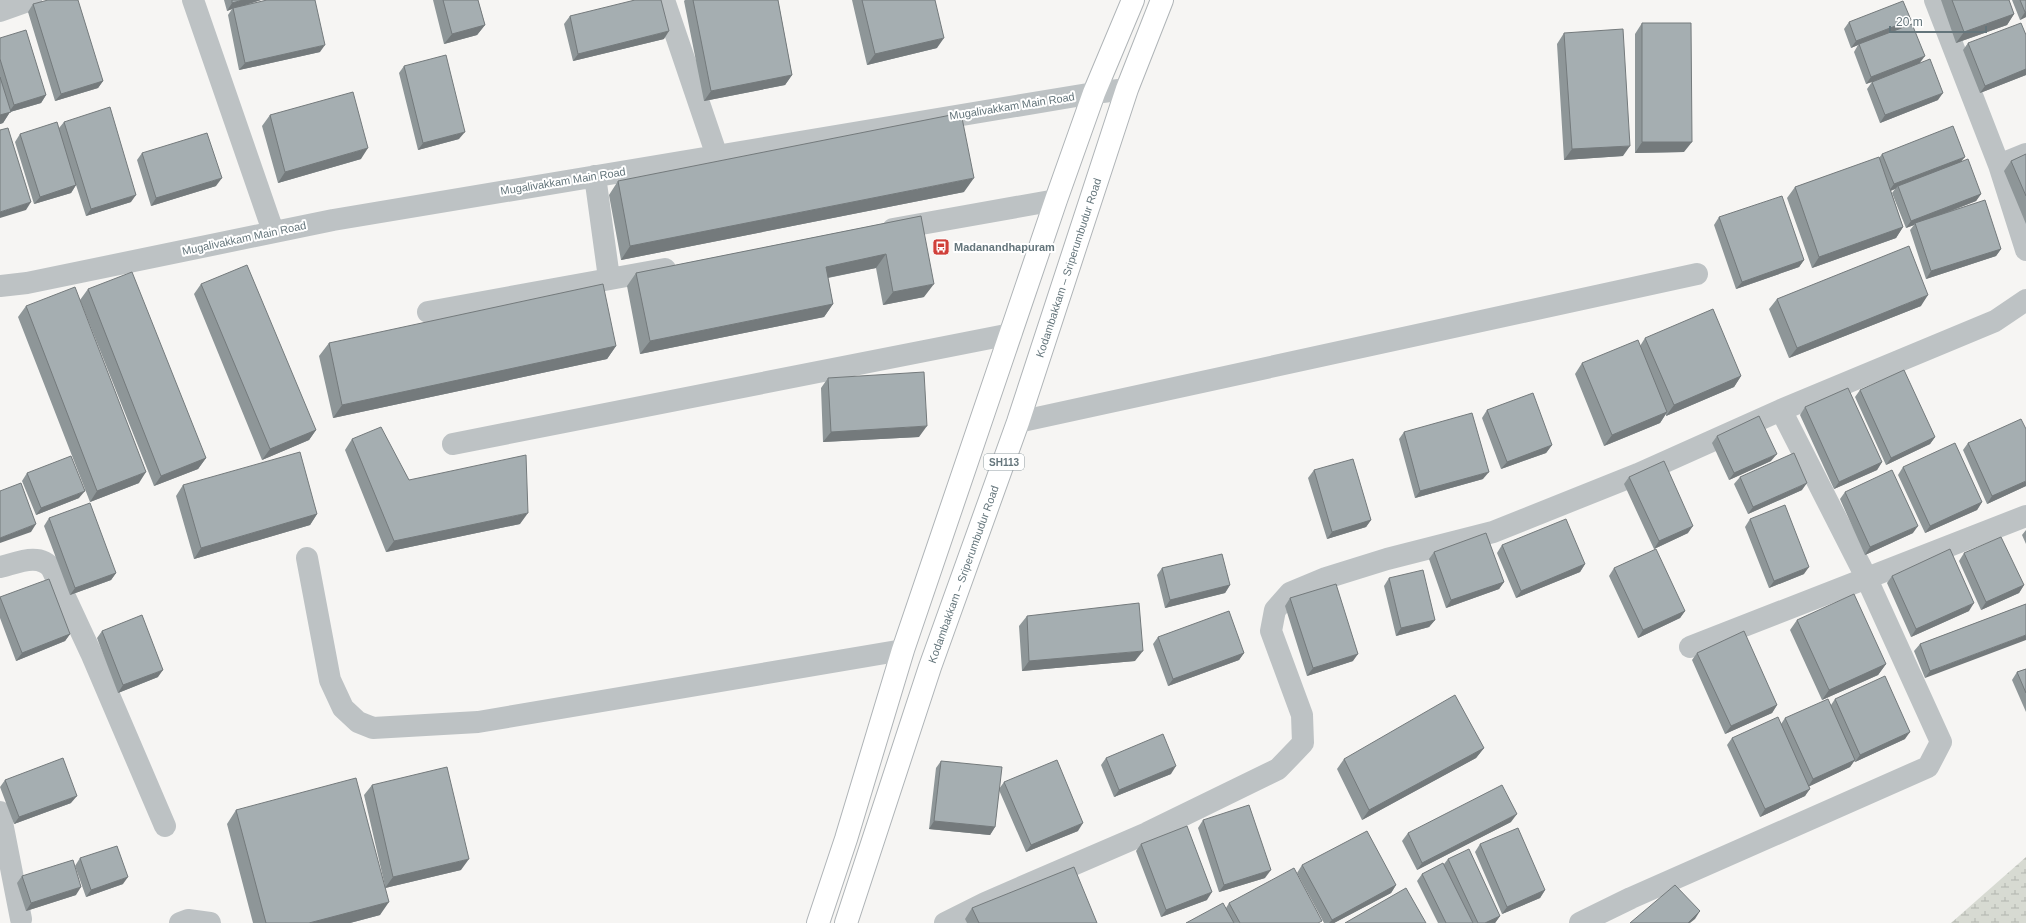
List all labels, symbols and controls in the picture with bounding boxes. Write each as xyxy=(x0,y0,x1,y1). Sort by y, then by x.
scale bar xyxy=(1890,8,1986,34)
text: 20 m xyxy=(1896,15,1923,29)
street label: Mugalivakkam Main Road xyxy=(949,90,1075,122)
street label: Mugalivakkam Main Road xyxy=(500,165,626,197)
street label: Kodambakkam – Sriperumbudur Road xyxy=(1034,177,1103,359)
street label: Mugalivakkam Main Road xyxy=(181,219,307,257)
bus stop icon: Madanandhapuram xyxy=(931,237,951,257)
place label: Madanandhapuram xyxy=(954,241,1055,253)
road number: SH113 xyxy=(984,454,1024,470)
street label: Kodambakkam – Sriperumbudur Road xyxy=(926,484,1001,665)

